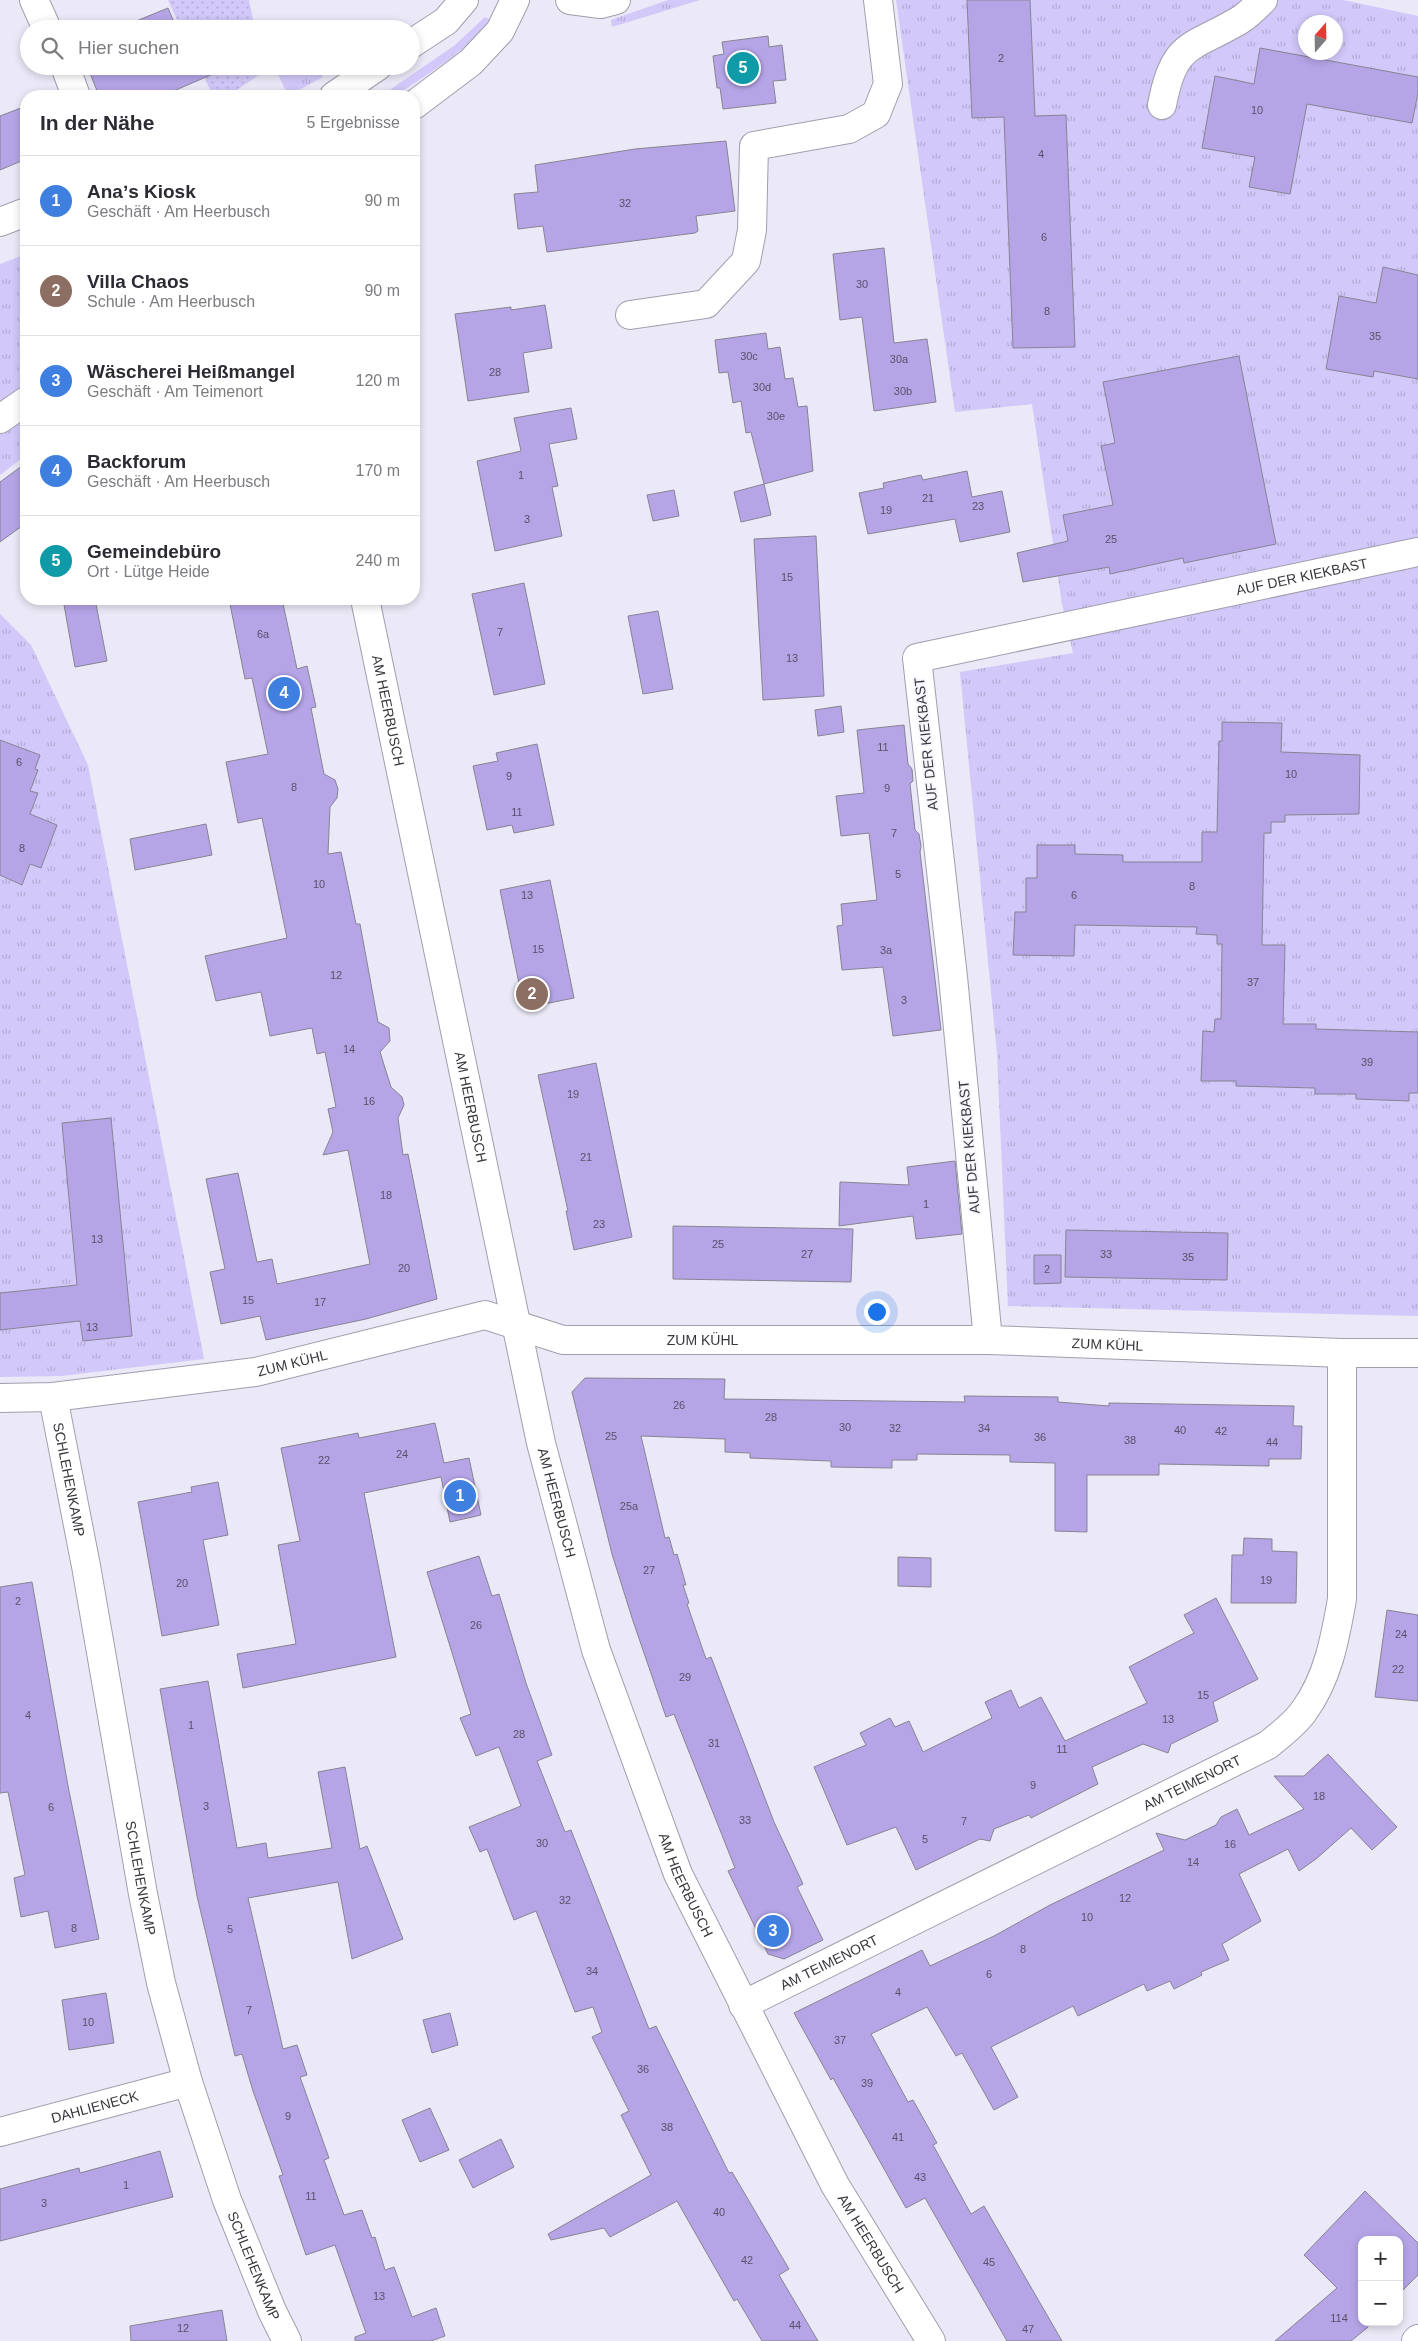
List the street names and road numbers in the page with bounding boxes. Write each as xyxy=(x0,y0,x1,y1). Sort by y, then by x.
street label: AUF DER KIEKBAST xyxy=(1235,555,1369,598)
street label: AM HEERBUSCH xyxy=(369,654,408,767)
street label: AUF DER KIEKBAST xyxy=(911,676,941,811)
street label: AM HEERBUSCH xyxy=(452,1050,490,1164)
street label: AUF DER KIEKBAST xyxy=(955,1079,983,1214)
street label: ZUM KÜHL xyxy=(667,1331,739,1348)
street label: ZUM KÜHL xyxy=(1071,1335,1144,1354)
street label: ZUM KÜHL xyxy=(256,1346,329,1379)
street label: SCHLEHENKAMP xyxy=(50,1421,88,1538)
street label: AM HEERBUSCH xyxy=(535,1446,579,1559)
street label: AM TEIMENORT xyxy=(1141,1752,1244,1814)
street label: SCHLEHENKAMP xyxy=(122,1820,159,1937)
street label: AM HEERBUSCH xyxy=(656,1831,716,1940)
street label: AM TEIMENORT xyxy=(778,1931,881,1993)
street label: DAHLIENECK xyxy=(49,2087,141,2126)
street label: AM HEERBUSCH xyxy=(835,2191,907,2296)
street label: SCHLEHENKAMP xyxy=(225,2209,283,2323)

